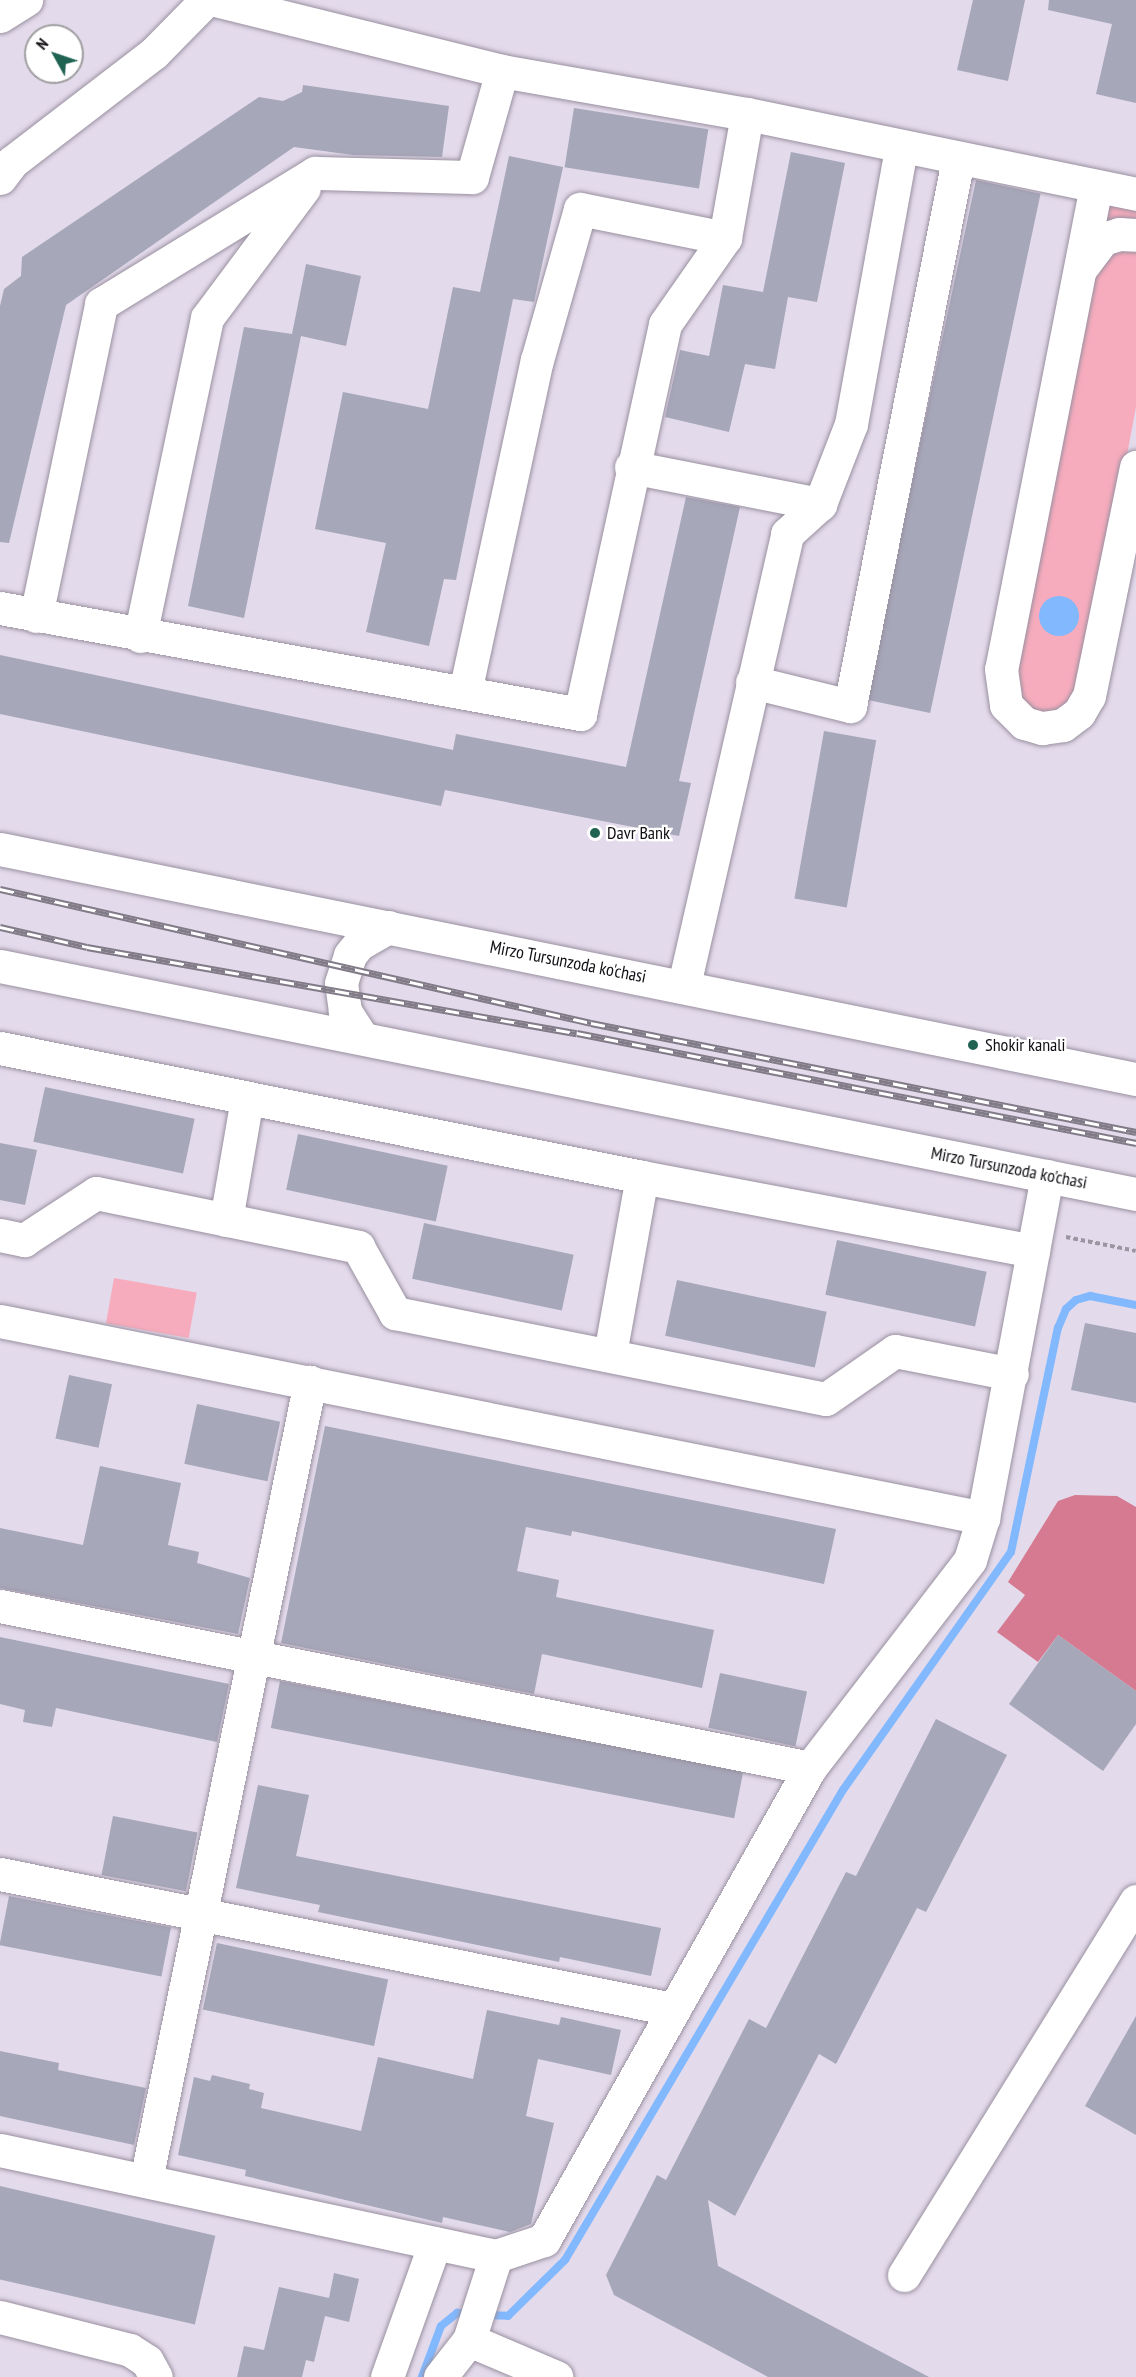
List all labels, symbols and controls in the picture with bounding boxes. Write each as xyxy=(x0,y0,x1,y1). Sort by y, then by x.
north arrow xyxy=(24,24,84,84)
text: N xyxy=(31,34,52,53)
place label: Davr Bank xyxy=(607,822,670,844)
marker: Davr Bank xyxy=(588,826,602,840)
street label: Mirzo Tursunzoda ko'chasi xyxy=(488,936,648,988)
place label: Shokir kanali xyxy=(985,1034,1065,1056)
marker: Shokir kanali xyxy=(966,1038,980,1052)
street label: Mirzo Tursunzoda ko'chasi xyxy=(929,1142,1089,1194)

